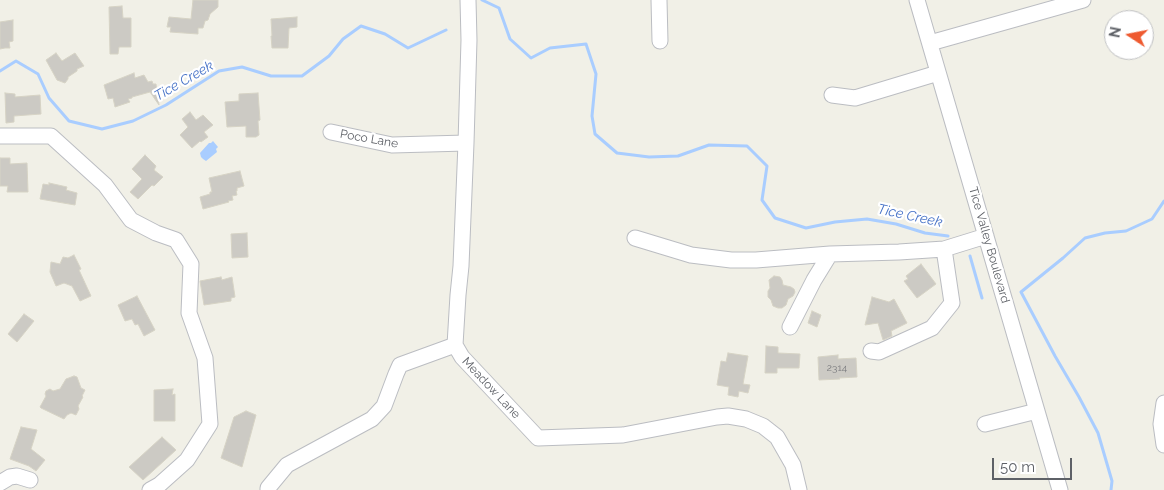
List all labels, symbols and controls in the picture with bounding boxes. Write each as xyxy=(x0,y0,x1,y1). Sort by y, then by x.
north arrow xyxy=(1104,10,1154,60)
text: N xyxy=(1106,26,1124,39)
water label: Tice Creek xyxy=(151,57,217,105)
street label: Poco Lane xyxy=(339,127,399,151)
street label: Tice Valley Boulevard xyxy=(966,185,1012,305)
water label: Tice Creek xyxy=(876,201,944,231)
street label: Meadow Lane xyxy=(459,354,523,422)
house number: 2314 xyxy=(827,362,847,374)
scale bar xyxy=(994,448,1074,480)
text: 50 m xyxy=(1000,458,1035,476)

